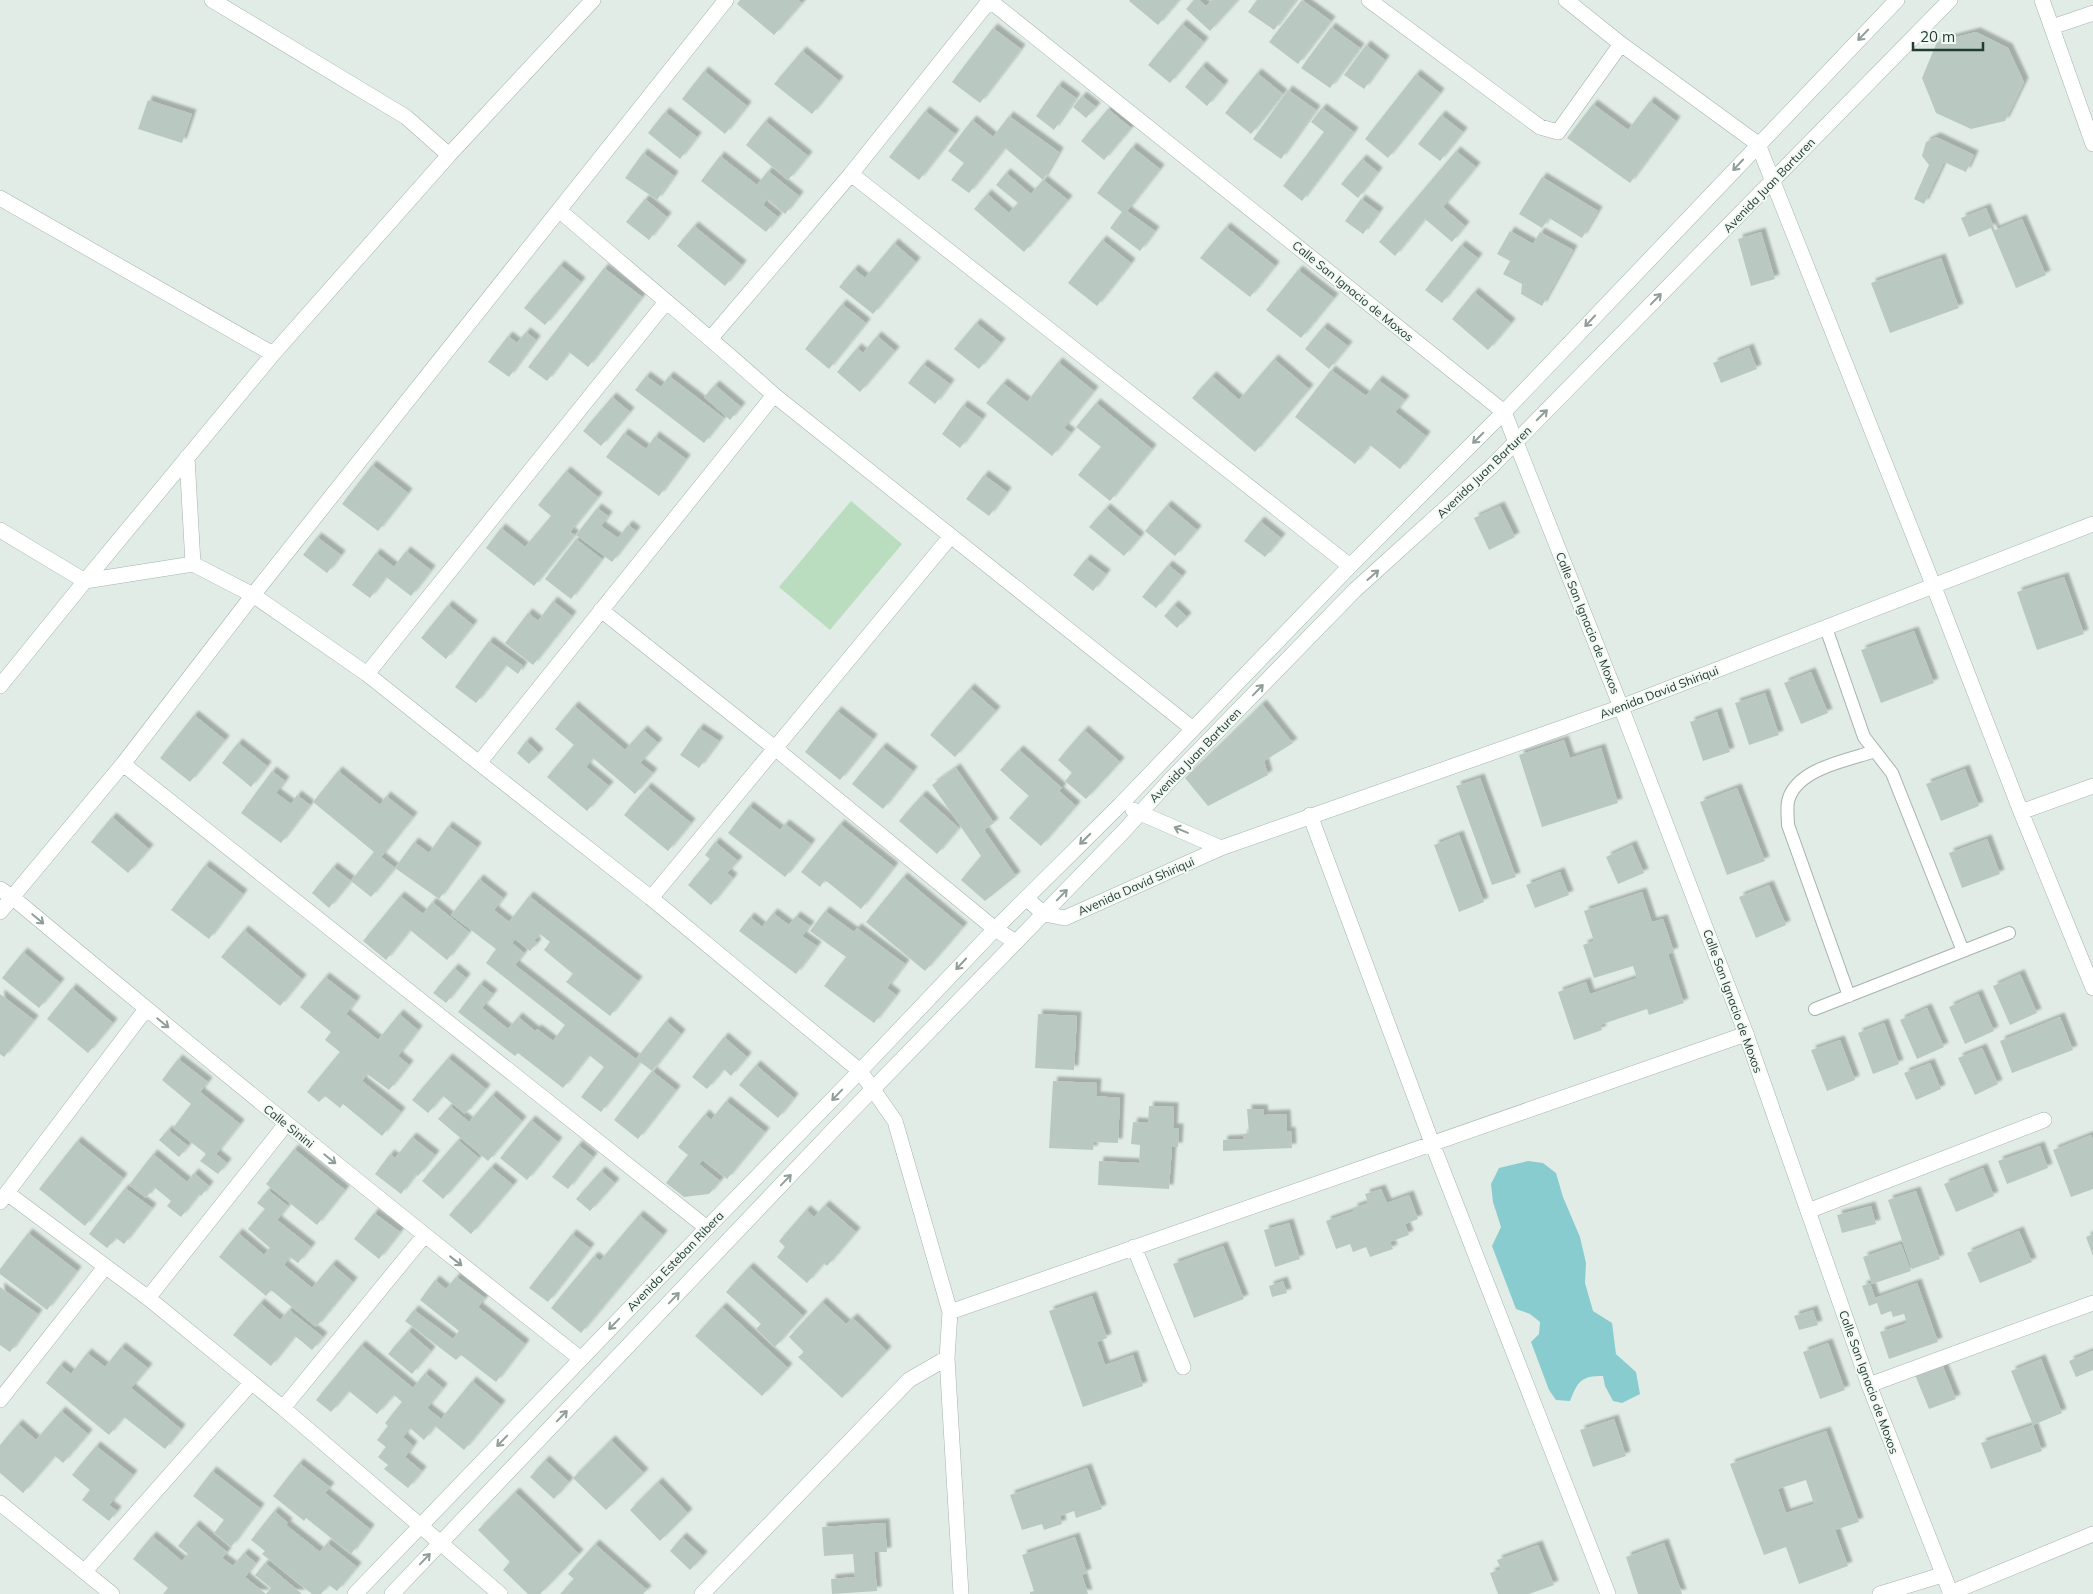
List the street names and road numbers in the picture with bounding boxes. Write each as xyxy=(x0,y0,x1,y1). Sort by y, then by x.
street label: Avenida Juan Barturen xyxy=(1720,134,1818,236)
street label: Calle San Ignacio de Moxos xyxy=(1289,237,1417,345)
street label: Avenida Juan Barturen xyxy=(1433,423,1535,521)
street label: Calle San Ignacio de Moxos xyxy=(1553,550,1623,696)
street label: Avenida David Shiriqui xyxy=(1598,662,1721,722)
street label: Avenida Juan Barturen xyxy=(1146,704,1244,806)
street label: Avenida David Shiriqui xyxy=(1075,853,1197,918)
street label: Calle San Ignacio de Moxos xyxy=(1700,927,1766,1075)
street label: Calle Sinini xyxy=(261,1101,317,1151)
street label: Avenida Esteban Ribera xyxy=(623,1208,727,1314)
street label: Calle San Ignacio de Moxos xyxy=(1836,1308,1902,1456)

